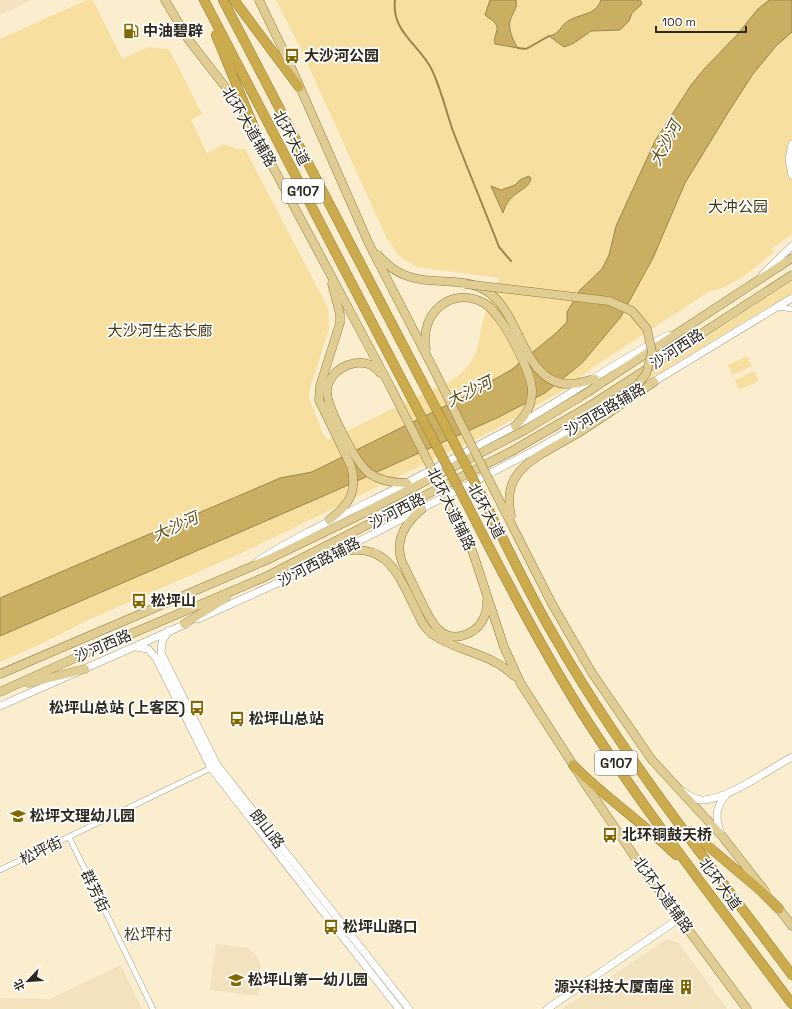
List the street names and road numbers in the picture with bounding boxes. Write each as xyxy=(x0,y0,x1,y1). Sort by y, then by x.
street label: 北环大道辅路 xyxy=(218,83,281,170)
street label: 北环大道 xyxy=(269,107,314,169)
road number: G107 xyxy=(282,179,324,203)
street label: 沙河西路 xyxy=(646,324,707,373)
street label: 沙河西路辅路 xyxy=(561,379,648,440)
street label: 北环大道辅路 xyxy=(423,464,480,553)
street label: 北环大道 xyxy=(464,480,509,542)
street label: 沙河西路 xyxy=(366,488,428,533)
street label: 沙河西路辅路 xyxy=(274,533,363,590)
street label: 沙河西路 xyxy=(71,625,134,666)
road number: G107 xyxy=(595,751,637,775)
street label: 朗山路 xyxy=(246,805,289,852)
street label: 松坪街 xyxy=(16,832,65,869)
street label: 北环大道辅路 xyxy=(629,853,698,937)
street label: 北环大道 xyxy=(695,854,746,914)
street label: 群芳街 xyxy=(77,866,114,915)

